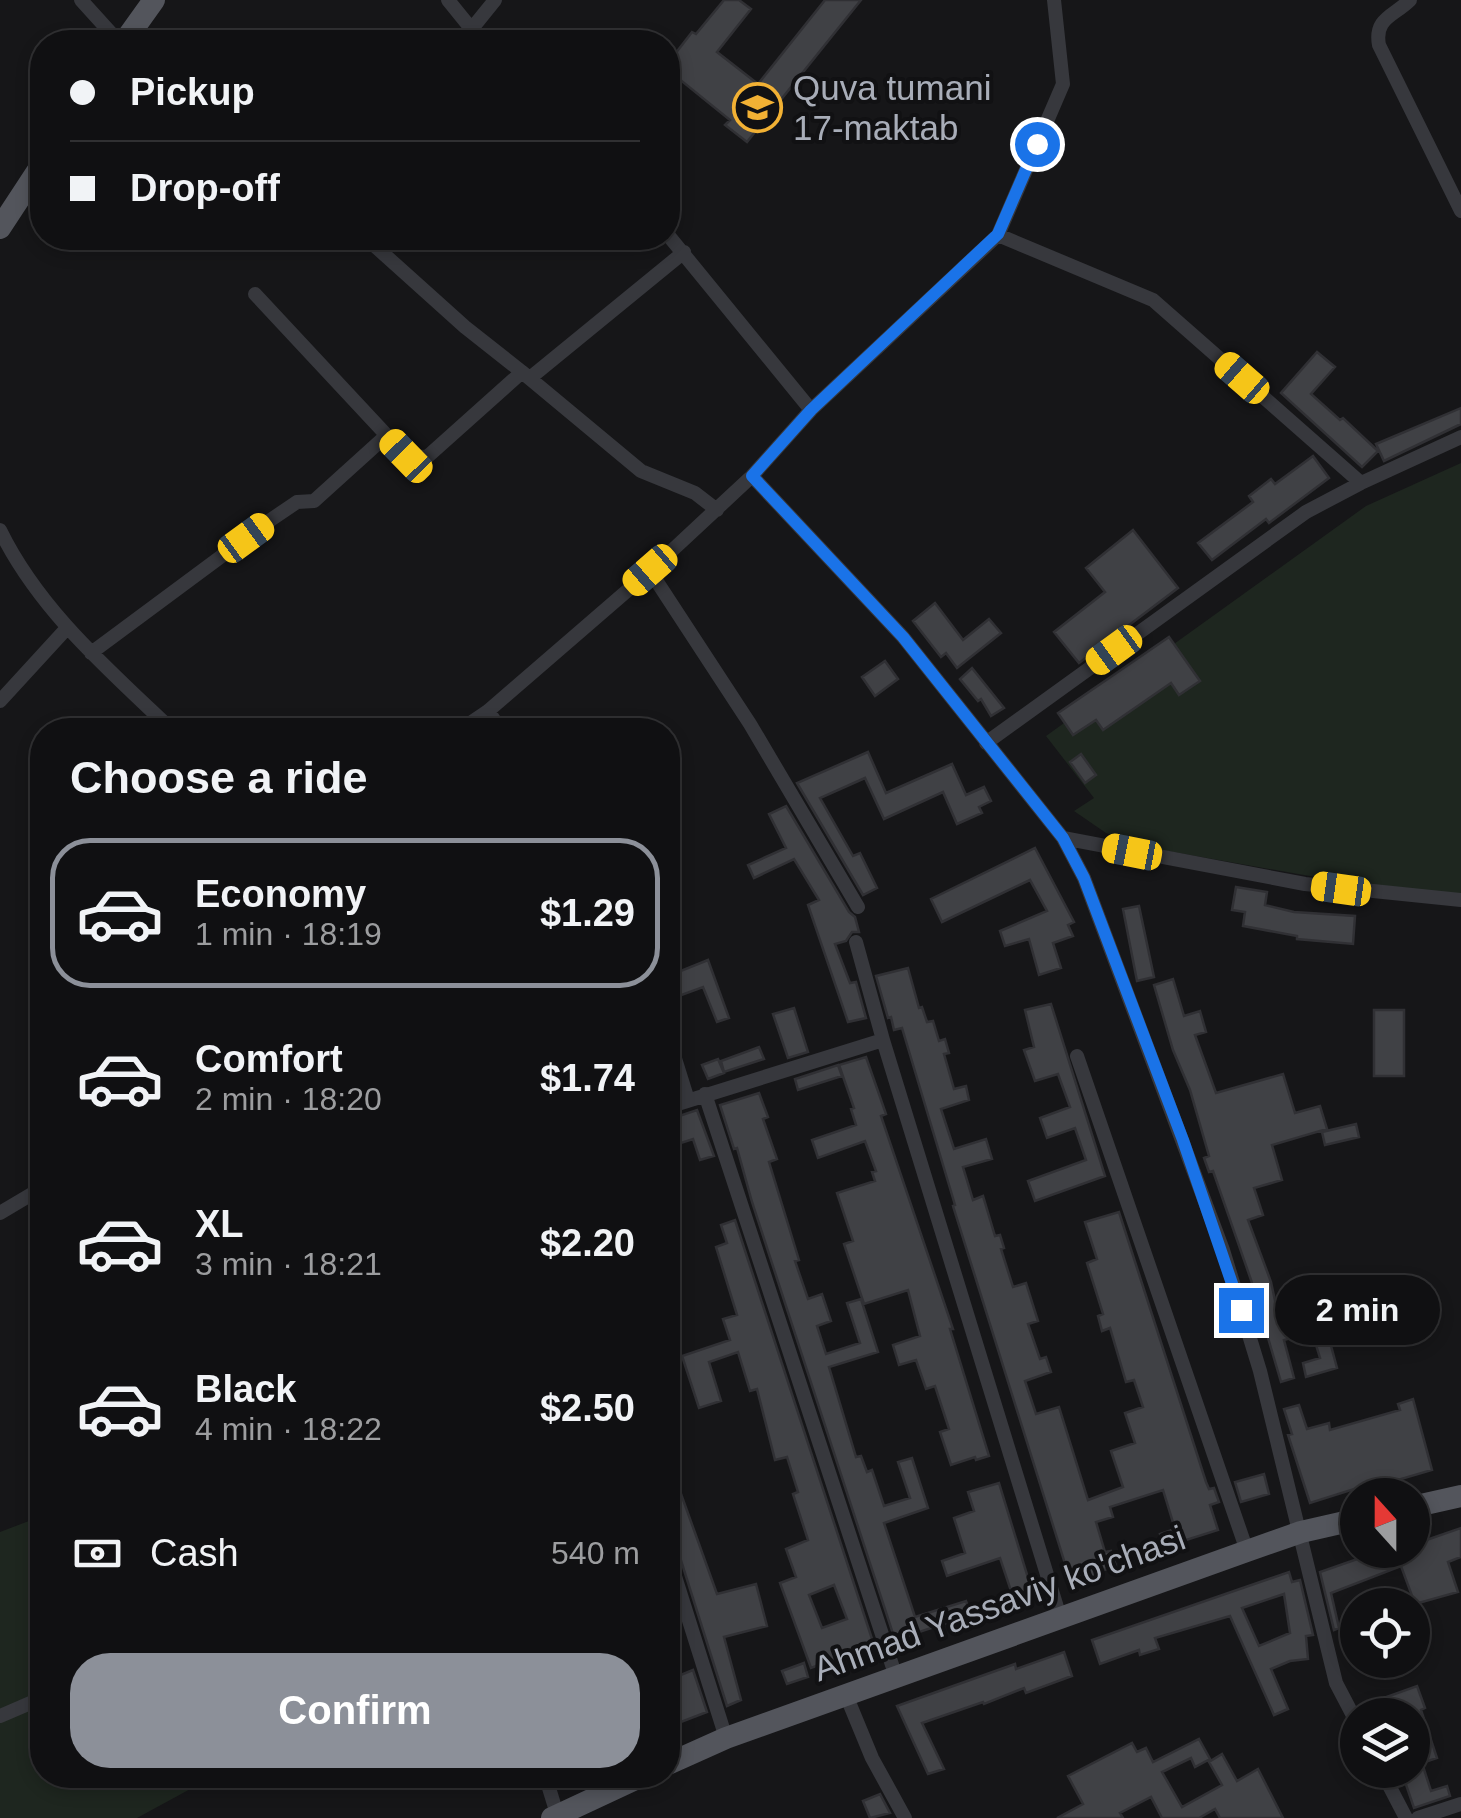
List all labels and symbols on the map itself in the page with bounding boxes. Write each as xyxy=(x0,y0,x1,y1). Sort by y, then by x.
place label: Quva tumani 17-maktab xyxy=(793,68,991,147)
school or university icon: Quva tumani 17-maktab xyxy=(732,81,784,133)
route start xyxy=(1015,122,1060,167)
car xyxy=(1210,347,1274,409)
car xyxy=(374,424,438,488)
car xyxy=(213,508,279,568)
car xyxy=(618,539,682,601)
car xyxy=(1081,620,1147,680)
car xyxy=(1100,832,1164,872)
car xyxy=(1309,870,1373,908)
callout: 2 min xyxy=(1276,1275,1441,1345)
route end xyxy=(1219,1288,1264,1333)
north arrow xyxy=(1340,1478,1430,1568)
street label: Ahmad Yassaviy ko'chasi xyxy=(808,1518,1190,1688)

